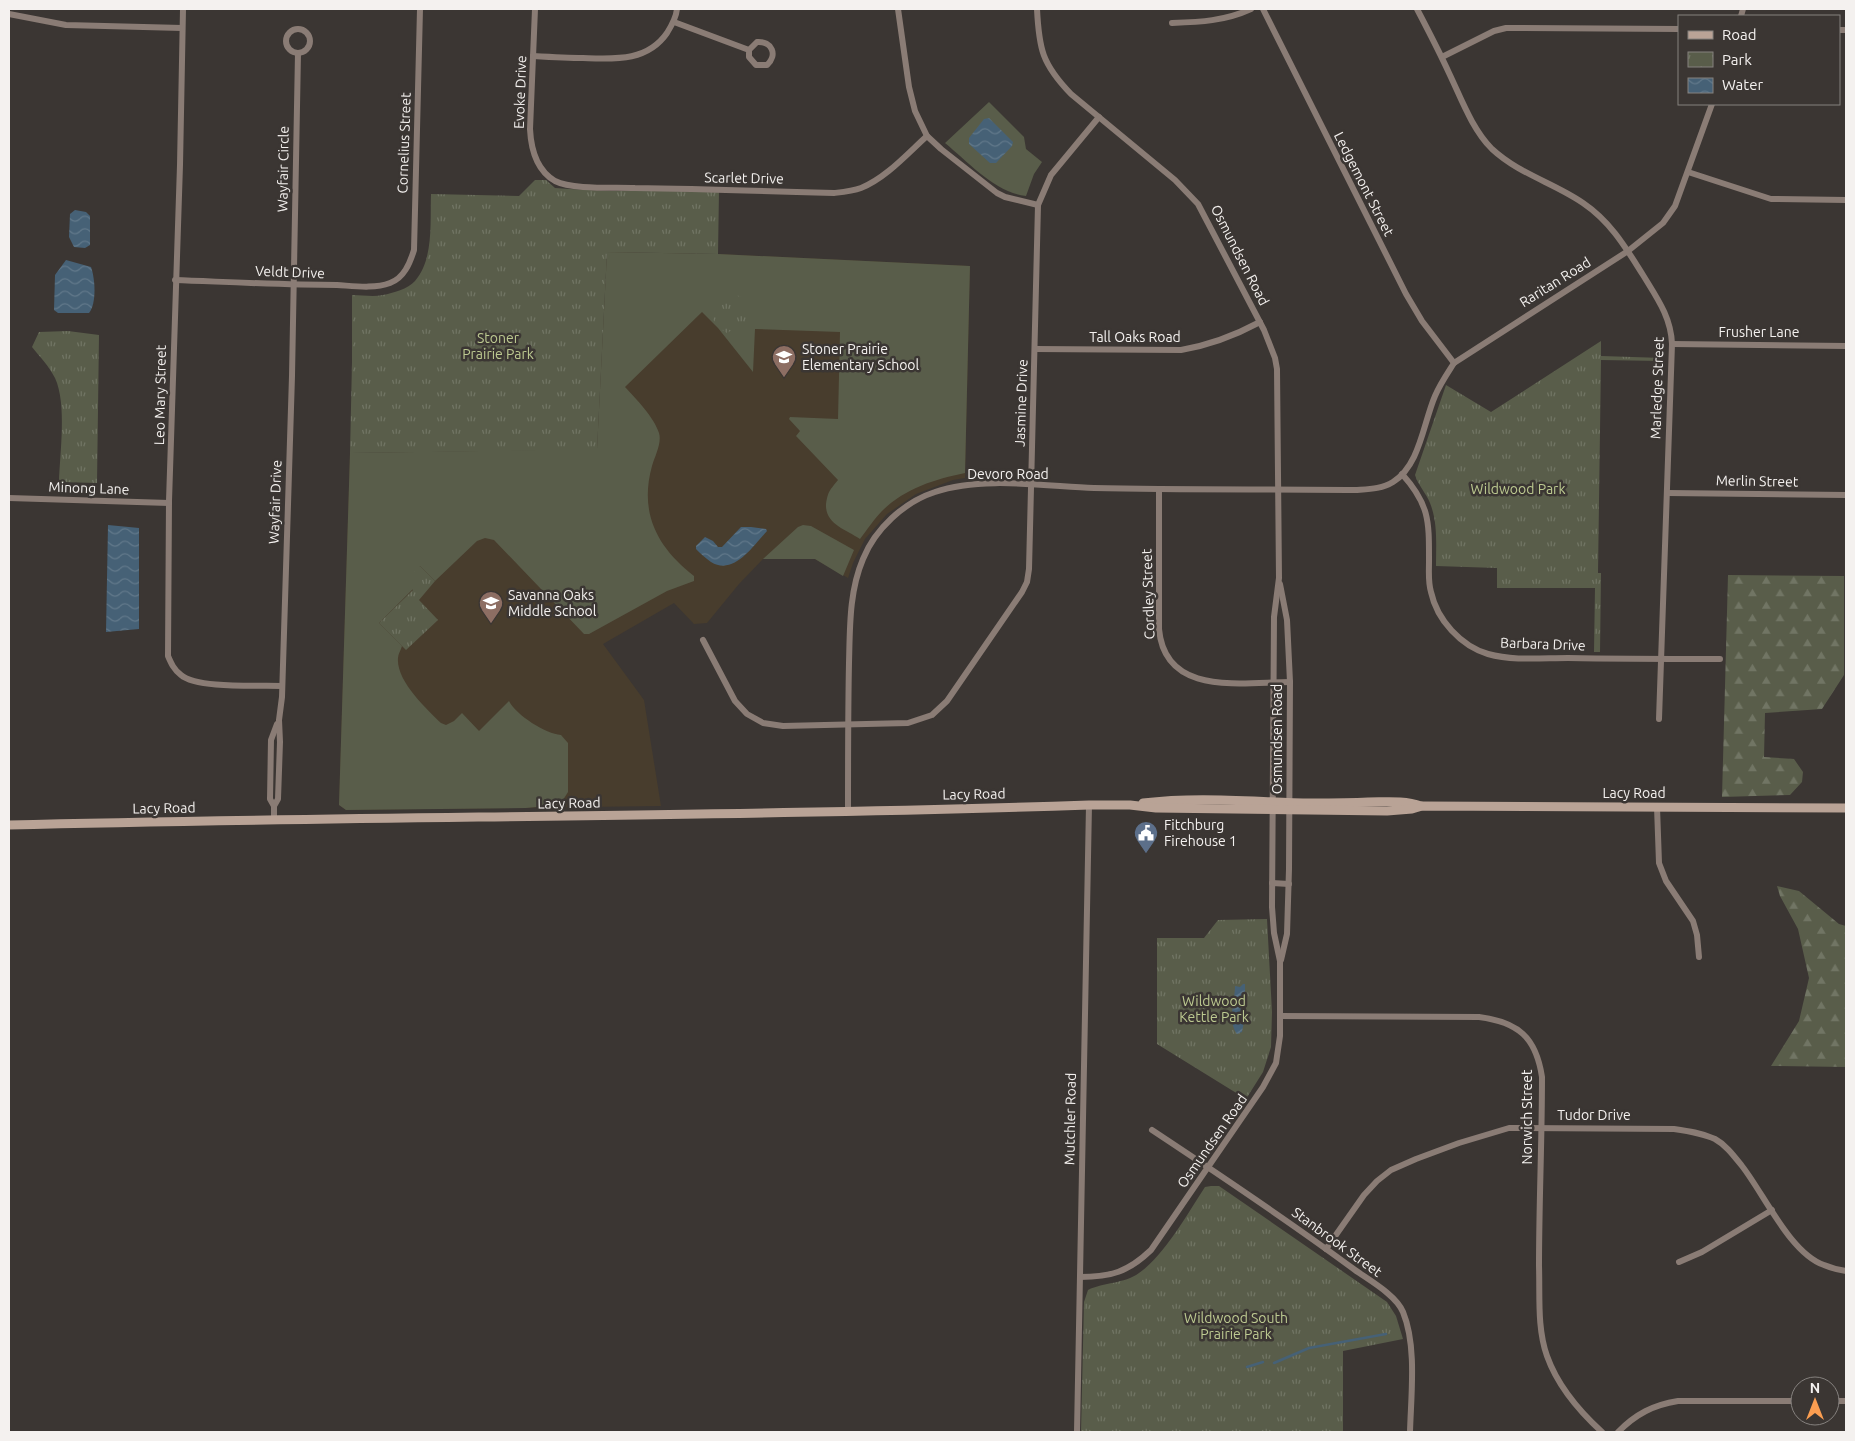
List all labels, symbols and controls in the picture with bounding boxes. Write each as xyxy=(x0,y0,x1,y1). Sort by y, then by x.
legend xyxy=(1678,15,1840,105)
text: Road xyxy=(1722,26,1757,43)
text: Park xyxy=(1722,51,1752,68)
street label: Evoke Drive xyxy=(511,55,529,129)
text: Water xyxy=(1722,76,1763,93)
street label: Cornelius Street xyxy=(394,92,414,194)
street label: Wayfair Circle xyxy=(274,126,292,212)
street label: Ledgemont Street xyxy=(1331,129,1397,239)
street label: Scarlet Drive xyxy=(704,169,784,187)
street label: Osmundsen Road xyxy=(1208,202,1272,308)
street label: Raritan Road xyxy=(1517,254,1593,310)
street label: Veldt Drive xyxy=(255,263,325,281)
street label: Frusher Lane xyxy=(1719,324,1799,340)
street label: Tall Oaks Road xyxy=(1089,329,1181,345)
park label: Stoner Prairie Park xyxy=(462,330,534,362)
street label: Marledge Street xyxy=(1647,336,1667,439)
place label: Stoner Prairie Elementary School xyxy=(802,341,920,373)
street label: Leo Mary Street xyxy=(151,344,169,445)
school or university icon: Stoner Prairie Elementary School xyxy=(771,344,797,378)
street label: Jasmine Drive xyxy=(1011,359,1031,447)
street label: Wayfair Drive xyxy=(266,460,284,544)
street label: Devoro Road xyxy=(967,466,1049,482)
street label: Merlin Street xyxy=(1716,472,1799,490)
street label: Minong Lane xyxy=(48,479,130,497)
park label: Wildwood Park xyxy=(1471,481,1565,497)
street label: Cordley Street xyxy=(1138,548,1158,640)
place label: Savanna Oaks Middle School xyxy=(508,587,597,619)
school or university icon: Savanna Oaks Middle School xyxy=(478,590,504,624)
street label: Barbara Drive xyxy=(1500,635,1586,653)
street label: Osmundsen Road xyxy=(1269,684,1285,794)
street label: Lacy Road xyxy=(942,785,1006,803)
street label: Lacy Road xyxy=(1602,785,1666,801)
street label: Lacy Road xyxy=(537,794,601,812)
street label: Lacy Road xyxy=(132,799,196,817)
place label: Fitchburg Firehouse 1 xyxy=(1164,817,1237,849)
public building icon: Fitchburg Firehouse 1 xyxy=(1133,820,1159,854)
park label: Wildwood Kettle Park xyxy=(1179,993,1249,1025)
street label: Norwich Street xyxy=(1519,1069,1535,1164)
street label: Mutchler Road xyxy=(1061,1073,1079,1165)
street label: Osmundsen Road xyxy=(1174,1091,1250,1191)
street label: Tudor Drive xyxy=(1557,1107,1631,1123)
street label: Stanbrook Street xyxy=(1289,1204,1385,1280)
park label: Wildwood South Prairie Park xyxy=(1184,1310,1288,1342)
north arrow xyxy=(1790,1376,1840,1426)
text: N xyxy=(1810,1380,1820,1396)

